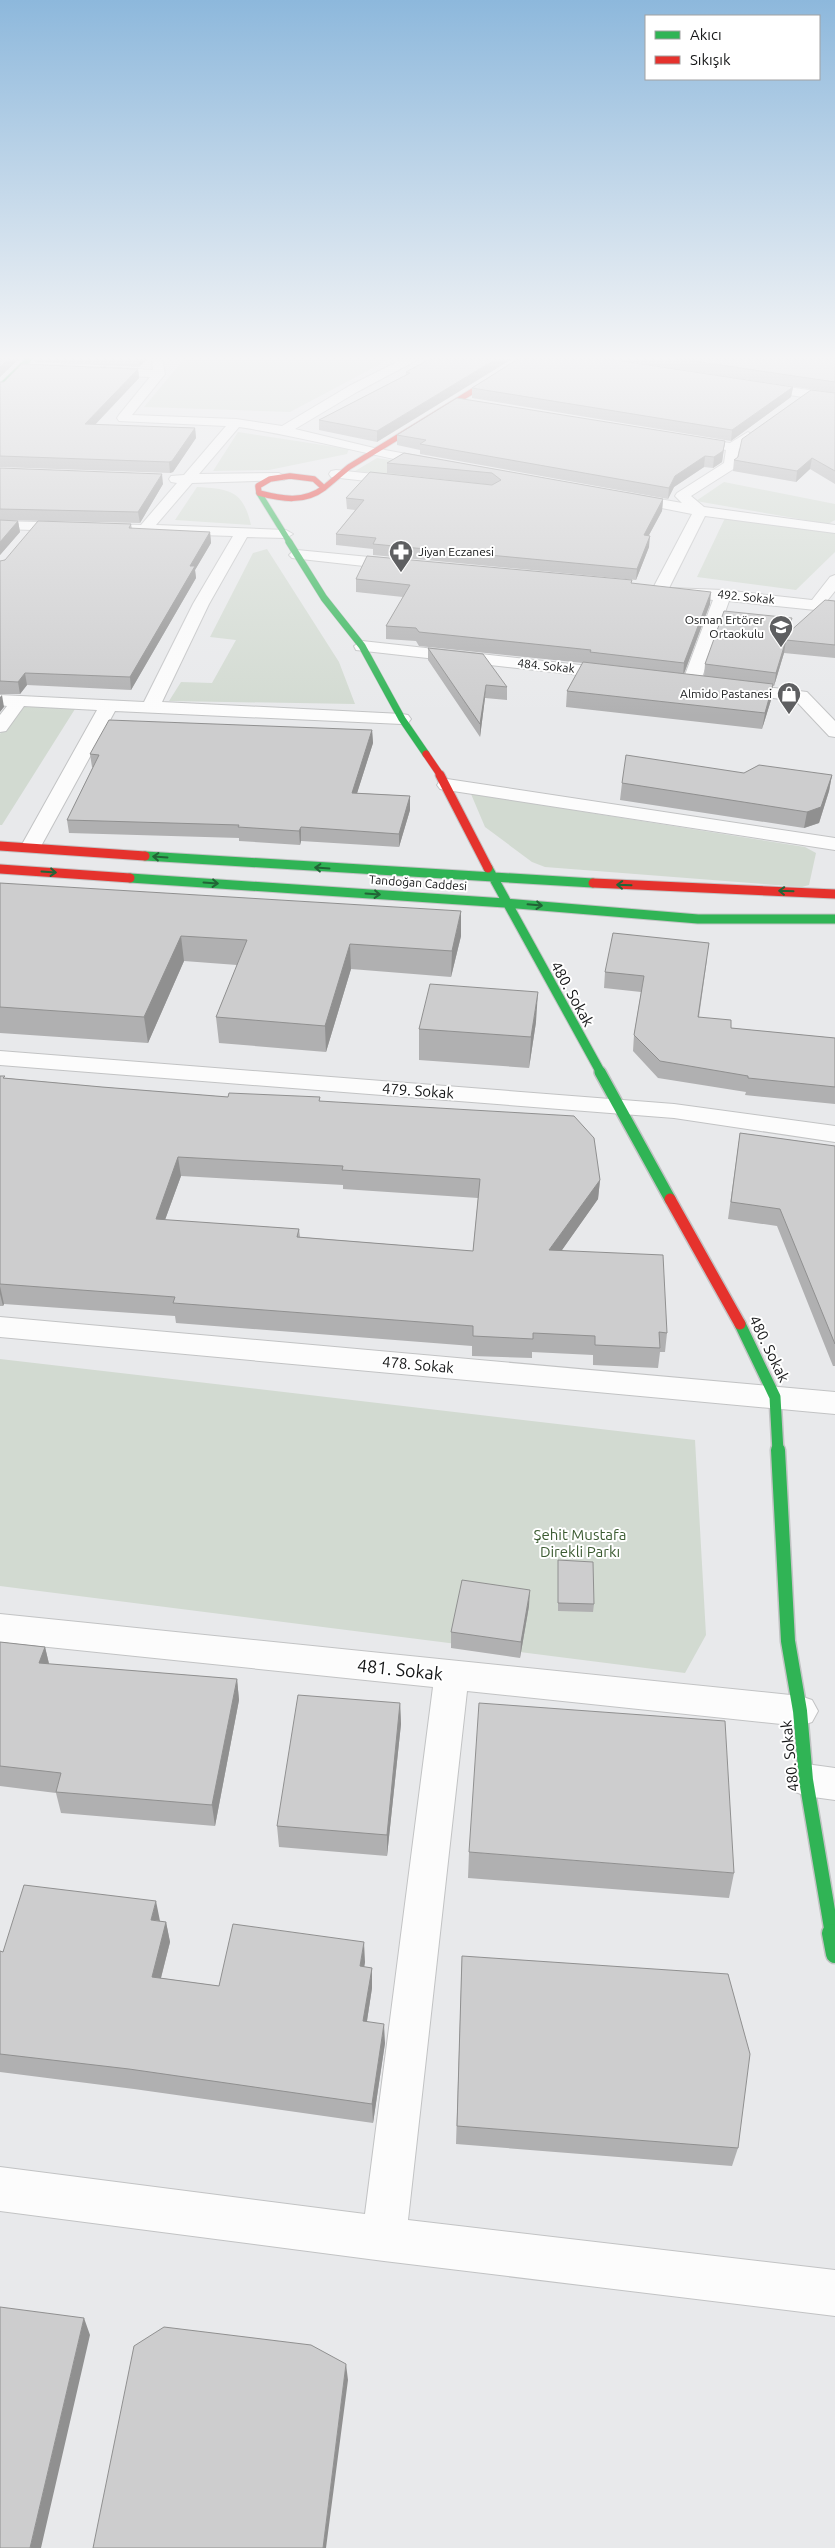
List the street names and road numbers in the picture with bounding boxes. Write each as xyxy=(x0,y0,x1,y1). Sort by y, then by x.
street label: 492. Sokak xyxy=(717,587,775,606)
street label: 484. Sokak xyxy=(517,656,575,675)
street label: Tandoğan Caddesi xyxy=(369,873,468,892)
street label: 480. Sokak xyxy=(548,958,598,1030)
street label: 479. Sokak xyxy=(382,1080,455,1102)
street label: 480. Sokak xyxy=(746,1313,793,1385)
street label: 478. Sokak xyxy=(381,1353,455,1376)
street label: 481. Sokak xyxy=(356,1655,444,1683)
street label: 480. Sokak xyxy=(777,1719,802,1793)

